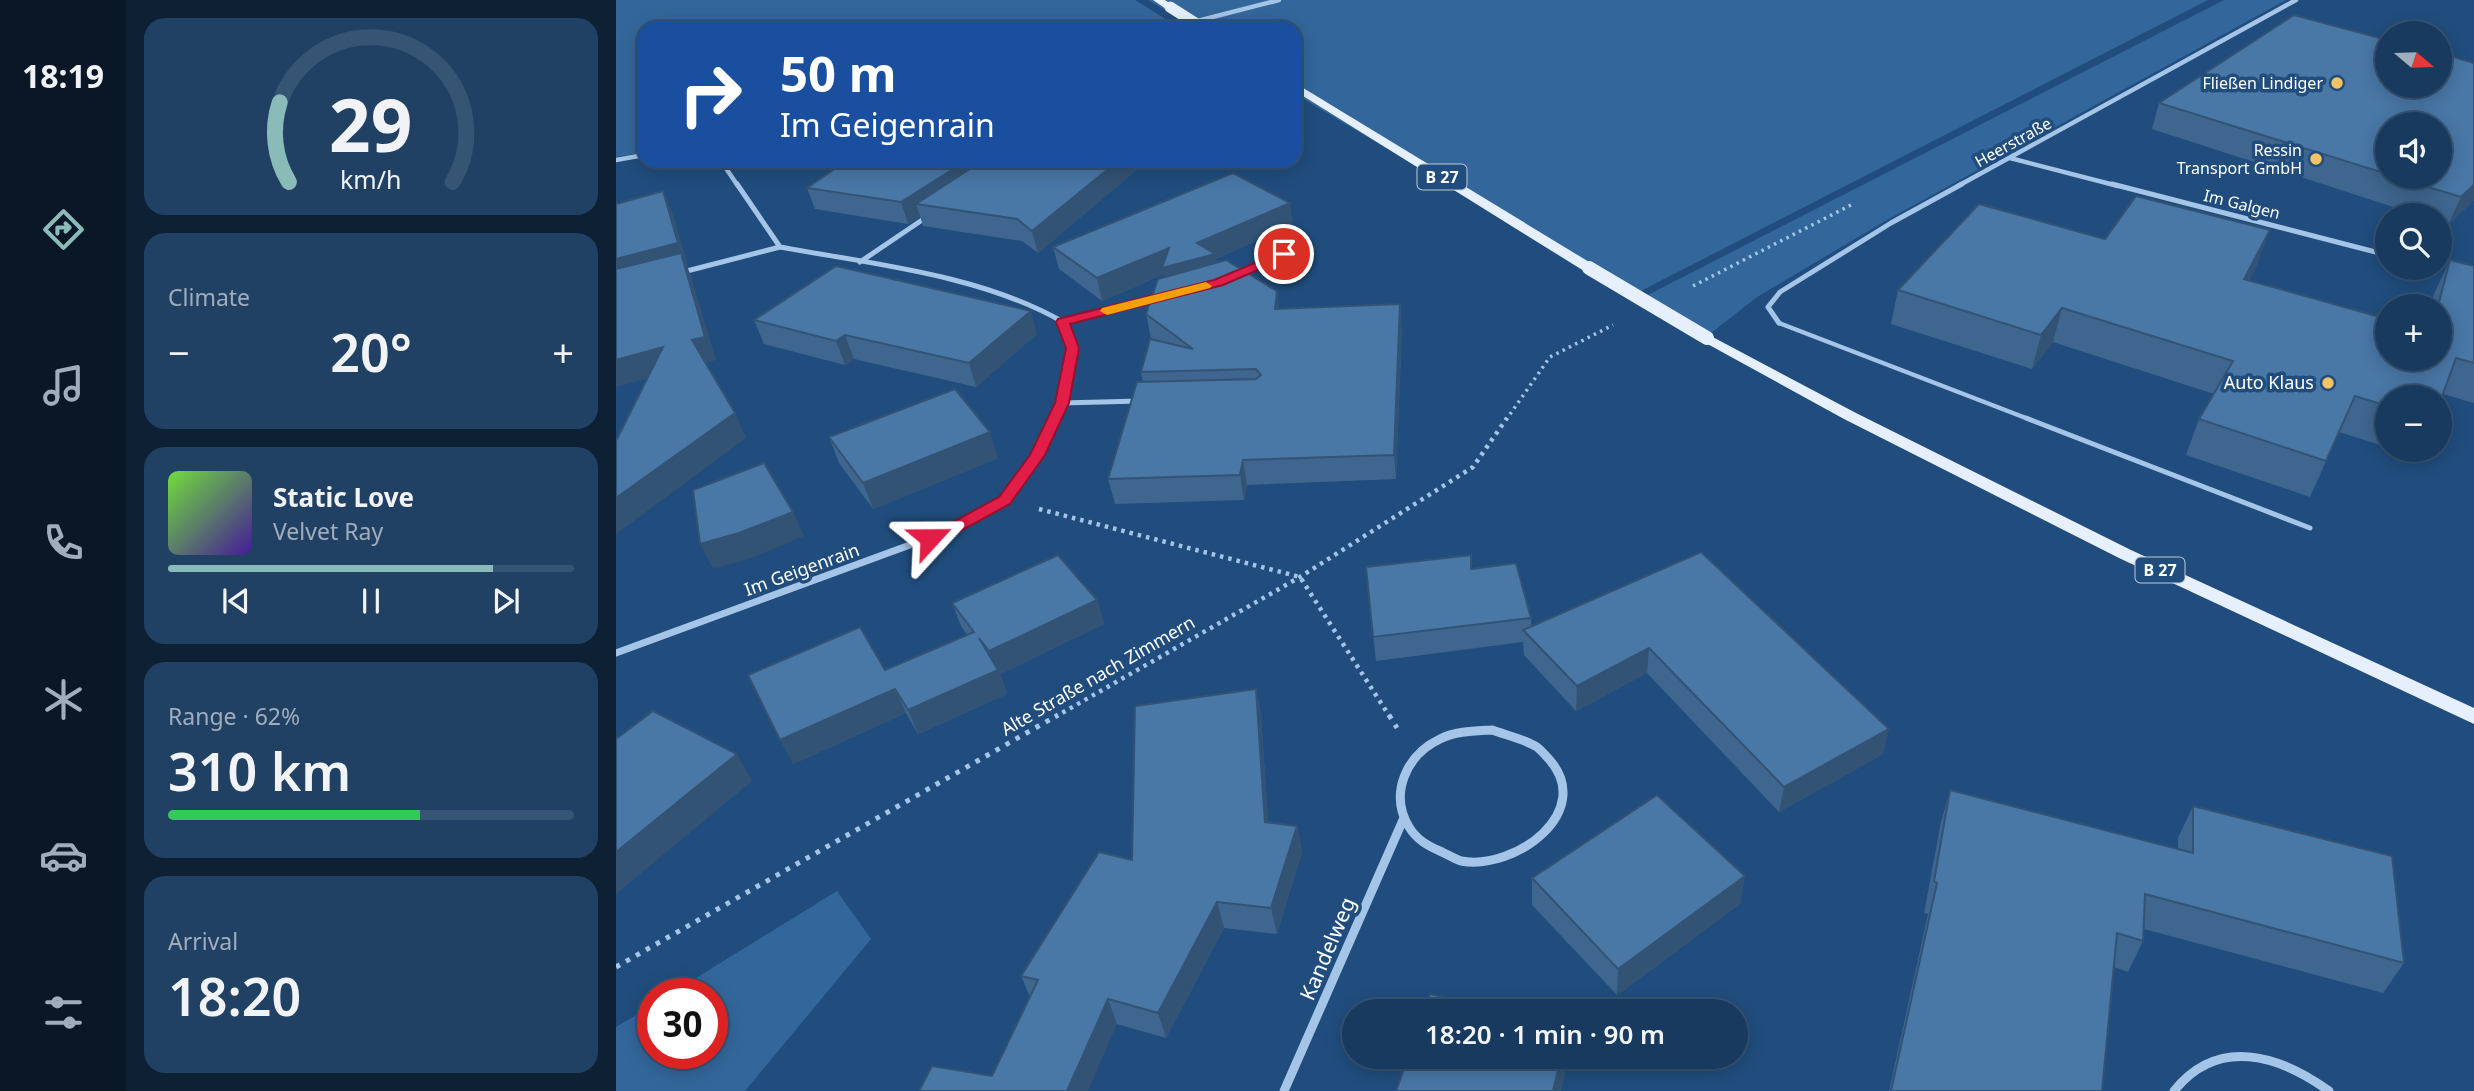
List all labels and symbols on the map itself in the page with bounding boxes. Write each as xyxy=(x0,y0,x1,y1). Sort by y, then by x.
north arrow xyxy=(2375,21,2452,98)
place label: Fließen Lindiger xyxy=(2202,72,2323,94)
marker: Fließen Lindiger xyxy=(2329,75,2345,91)
street label: Heerstraße xyxy=(1971,112,2055,172)
place label: Ressin Transport GmbH xyxy=(2177,139,2302,179)
marker: Ressin Transport GmbH xyxy=(2308,151,2324,167)
road number: B 27 xyxy=(1418,164,1466,190)
street label: Im Galgen xyxy=(2201,184,2283,224)
pin xyxy=(1254,224,1314,284)
place label: Auto Klaus xyxy=(2224,370,2314,394)
marker: Auto Klaus xyxy=(2320,375,2336,391)
position arrow xyxy=(893,501,967,575)
street label: Im Geigenrain xyxy=(741,537,863,601)
road number: B 27 xyxy=(2136,558,2184,582)
street label: Alte Straße nach Zimmern xyxy=(996,610,1199,741)
street label: Kandelweg xyxy=(1293,893,1361,1004)
speed limit sign: 30 xyxy=(637,978,728,1069)

